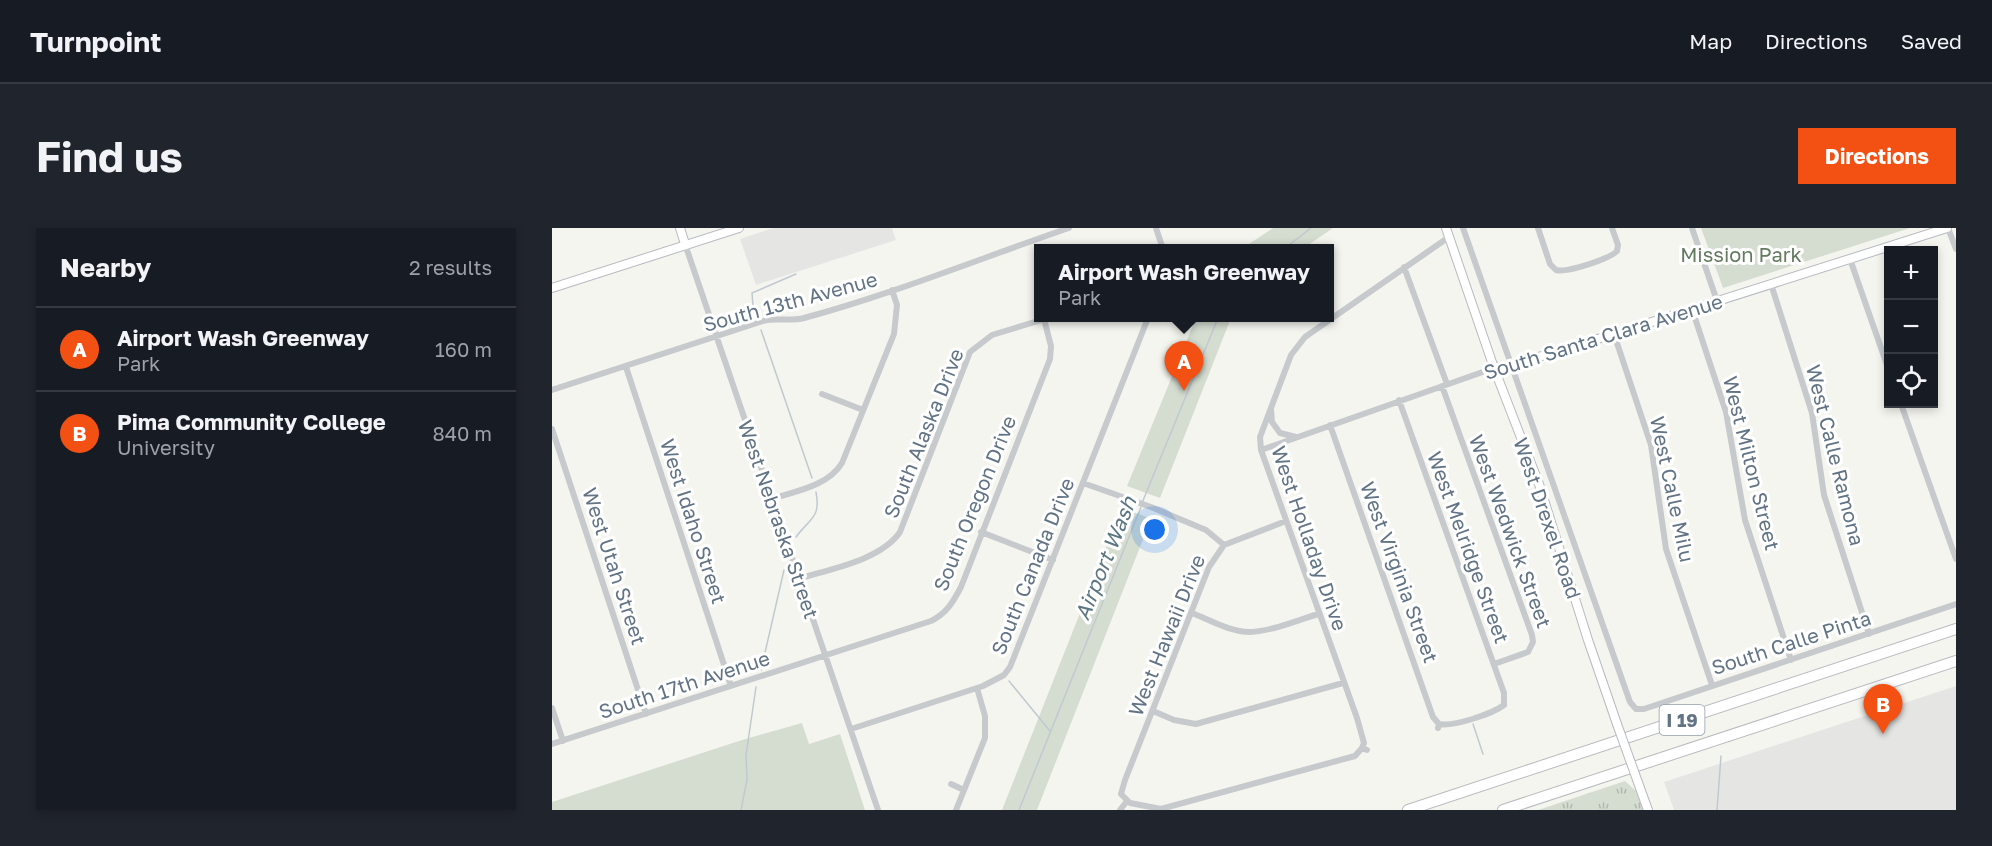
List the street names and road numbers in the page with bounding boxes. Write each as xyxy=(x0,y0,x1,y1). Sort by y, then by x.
street label: South 13th Avenue xyxy=(700,266,880,336)
street label: South Santa Clara Avenue xyxy=(1481,288,1725,384)
street label: South Alaska Drive xyxy=(878,345,968,521)
street label: West Calle Ramona xyxy=(1802,362,1870,548)
street label: West Milton Street xyxy=(1719,373,1785,553)
street label: South Oregon Drive xyxy=(928,412,1020,594)
street label: West Calle Milu xyxy=(1646,414,1700,564)
street label: West Nebraska Street xyxy=(734,416,824,622)
street label: West Wedwick Street xyxy=(1465,431,1557,631)
street label: West Drexel Road xyxy=(1509,434,1587,602)
street label: West Idaho Street xyxy=(656,436,732,606)
street label: West Holladay Drive xyxy=(1267,442,1353,634)
street label: West Melridge Street xyxy=(1423,448,1515,646)
street label: South Canada Drive xyxy=(985,474,1079,658)
street label: West Virginia Street xyxy=(1356,478,1444,666)
street label: West Utah Street xyxy=(578,484,652,648)
street label: West Hawaii Drive xyxy=(1123,551,1209,719)
street label: South Calle Pinta xyxy=(1708,605,1874,679)
street label: South 17th Avenue xyxy=(595,645,773,723)
road number: I 19 xyxy=(1660,705,1704,735)

